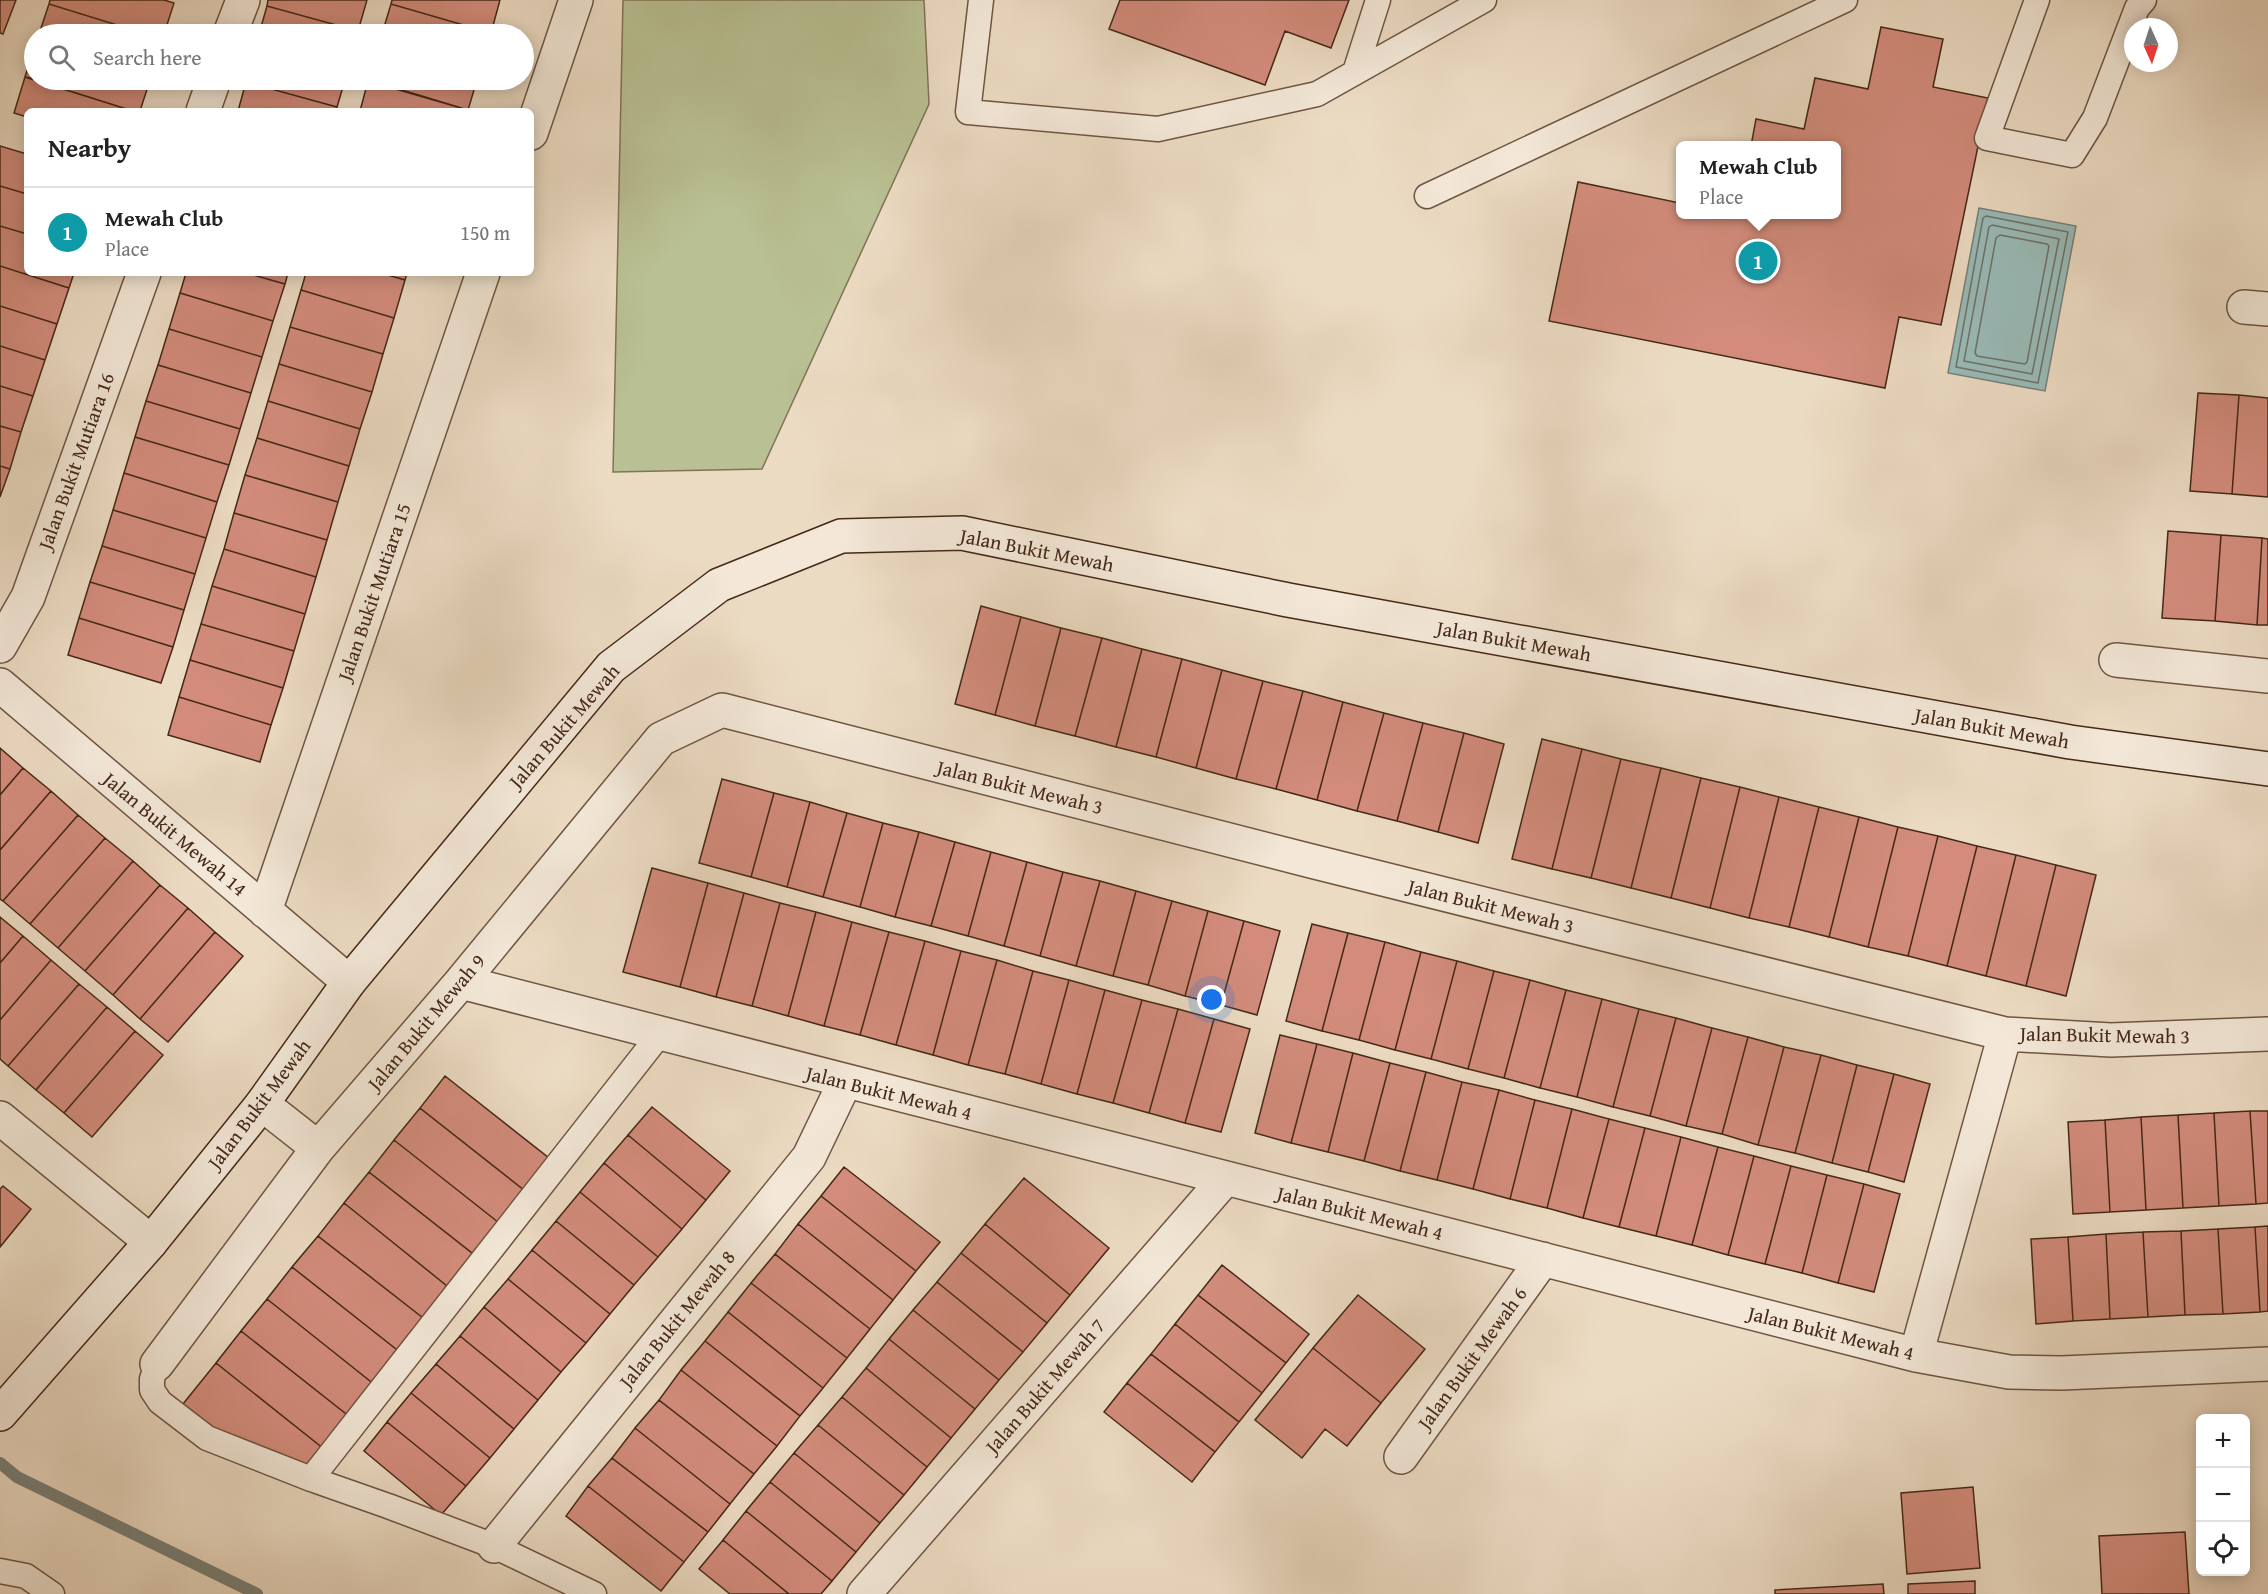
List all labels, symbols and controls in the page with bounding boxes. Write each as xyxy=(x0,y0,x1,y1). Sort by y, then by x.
north arrow xyxy=(2124,18,2178,72)
search box xyxy=(24,24,534,90)
icon: search xyxy=(45,41,78,74)
text: Search here xyxy=(93,41,202,73)
text: Nearby xyxy=(48,128,131,167)
popup xyxy=(1676,141,1841,219)
text: Mewah Club xyxy=(1699,150,1818,182)
text: Place xyxy=(1699,182,1743,211)
text: Mewah Club xyxy=(105,202,223,234)
text: 1 xyxy=(62,218,73,247)
text: 150 m xyxy=(460,218,510,247)
text: Place xyxy=(105,234,149,263)
pin: 1 xyxy=(1738,238,1778,284)
street label: Jalan Bukit Mutiara 16 xyxy=(29,368,121,556)
street label: Jalan Bukit Mutiara 15 xyxy=(329,499,418,687)
street label: Jalan Bukit Mewah xyxy=(955,520,1117,579)
street label: Jalan Bukit Mewah xyxy=(1432,612,1594,668)
street label: Jalan Bukit Mewah xyxy=(499,657,626,796)
street label: Jalan Bukit Mewah xyxy=(1910,699,2072,755)
street label: Jalan Bukit Mewah 3 xyxy=(931,751,1106,821)
street label: Jalan Bukit Mewah 14 xyxy=(95,763,254,903)
street label: Jalan Bukit Mewah 3 xyxy=(1402,870,1577,940)
street label: Jalan Bukit Mewah 9 xyxy=(358,947,491,1099)
your location xyxy=(1197,985,1226,1014)
street label: Jalan Bukit Mewah 3 xyxy=(2017,1018,2190,1050)
street label: Jalan Bukit Mewah xyxy=(198,1033,317,1177)
street label: Jalan Bukit Mewah 4 xyxy=(800,1057,975,1127)
street label: Jalan Bukit Mewah 4 xyxy=(1271,1177,1446,1247)
street label: Jalan Bukit Mewah 8 xyxy=(610,1243,741,1396)
street label: Jalan Bukit Mewah 6 xyxy=(1408,1280,1533,1438)
street label: Jalan Bukit Mewah 4 xyxy=(1742,1297,1917,1367)
street label: Jalan Bukit Mewah 7 xyxy=(976,1312,1111,1462)
map controls xyxy=(2196,1414,2250,1576)
button: + xyxy=(2196,1414,2250,1468)
button: − xyxy=(2196,1468,2250,1522)
button: locate xyxy=(2196,1522,2250,1576)

